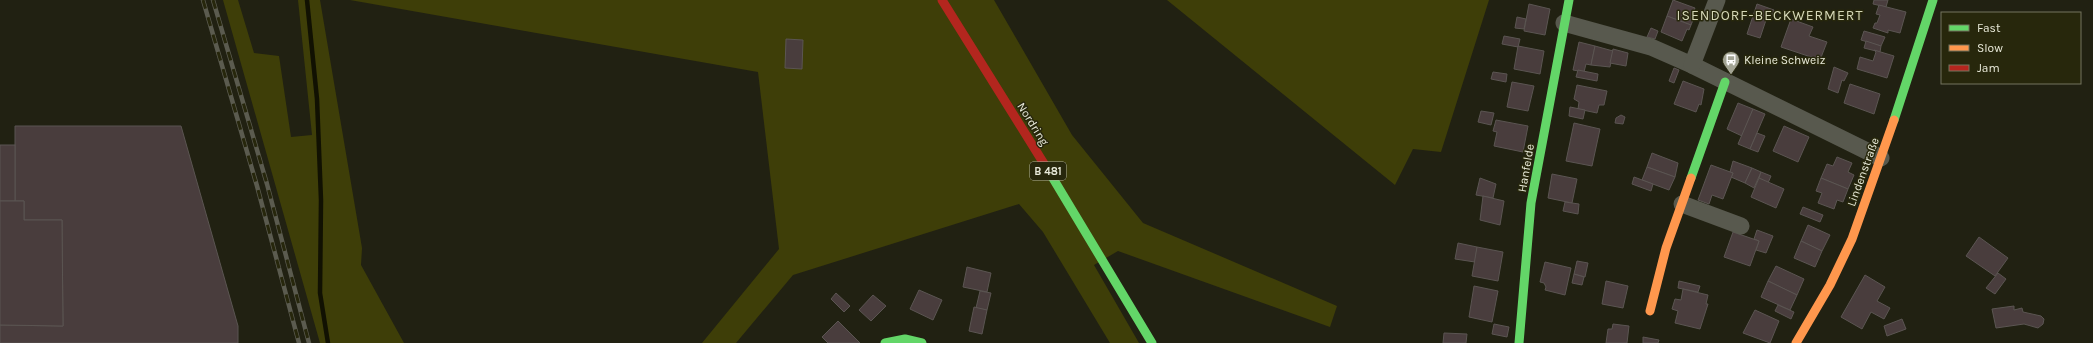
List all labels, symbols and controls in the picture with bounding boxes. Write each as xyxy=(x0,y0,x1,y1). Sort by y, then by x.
district label: ISENDORF-BECKWERMERT xyxy=(1677,7,1863,24)
legend xyxy=(1941,12,2081,84)
text: Fast xyxy=(1977,21,2001,35)
text: Slow xyxy=(1977,41,2003,55)
bus stop icon: Kleine Schweiz xyxy=(1721,50,1741,75)
place label: Kleine Schweiz xyxy=(1744,53,1826,67)
text: Jam xyxy=(1977,61,2000,75)
street label: Nordring xyxy=(1014,100,1052,148)
street label: Lindenstraße xyxy=(1844,136,1882,208)
street label: Hanfelde xyxy=(1515,143,1537,193)
road number: B 481 xyxy=(1030,162,1066,180)

